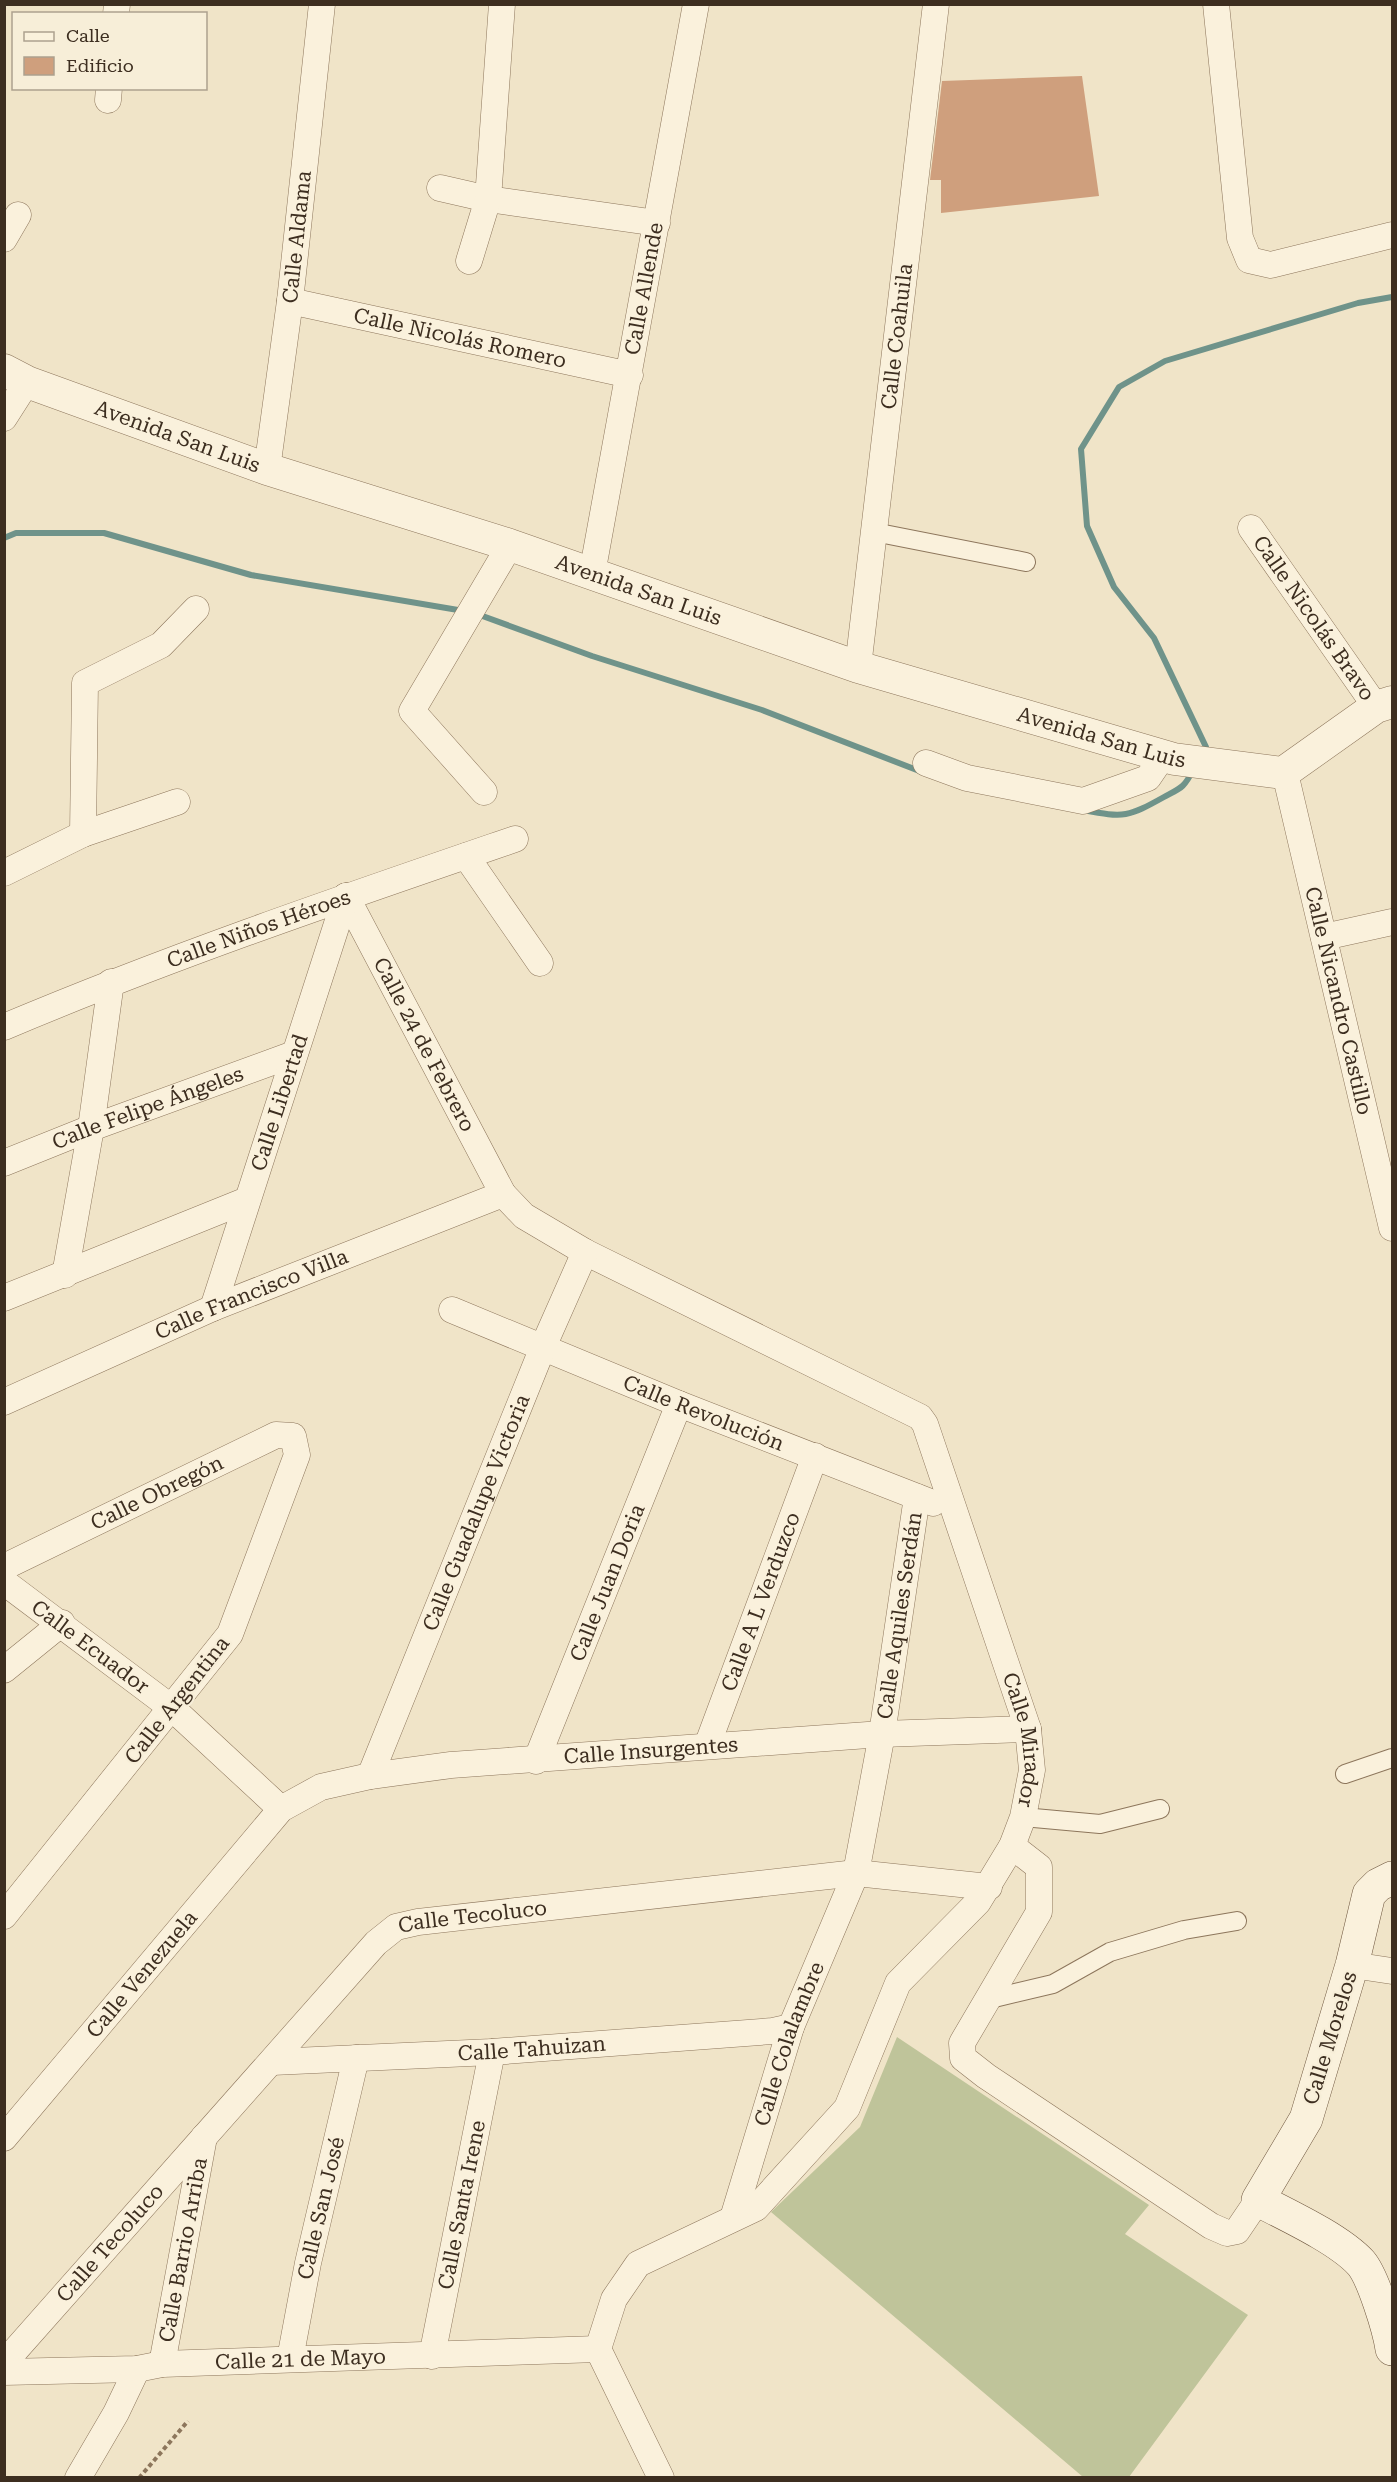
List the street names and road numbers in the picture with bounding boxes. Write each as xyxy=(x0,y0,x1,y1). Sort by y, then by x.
street label: Calle Aldama xyxy=(278,169,316,304)
street label: Calle Allende xyxy=(620,220,668,357)
street label: Calle Coahuila xyxy=(876,261,917,410)
street label: Calle Nicolás Romero xyxy=(352,303,569,373)
street label: Avenida San Luis xyxy=(92,396,263,478)
street label: Calle Nicolás Bravo xyxy=(1248,531,1380,705)
street label: Avenida San Luis xyxy=(552,550,725,630)
street label: Avenida San Luis xyxy=(1014,702,1187,772)
street label: Calle Nicandro Castillo xyxy=(1300,884,1377,1117)
street label: Calle Niños Héroes xyxy=(164,885,354,973)
street label: Calle 24 de Febrero xyxy=(369,954,480,1136)
street label: Calle Libertad xyxy=(246,1030,313,1174)
street label: Calle Felipe Ángeles xyxy=(49,1061,247,1154)
street label: Calle Francisco Villa xyxy=(151,1244,352,1344)
street label: Calle Revolución xyxy=(620,1370,788,1456)
street label: Calle Guadalupe Victoria xyxy=(418,1390,535,1634)
street label: Calle Obregón xyxy=(87,1450,227,1535)
street label: Calle Juan Doria xyxy=(565,1500,650,1665)
street label: Calle A L Verduzco xyxy=(716,1509,805,1695)
street label: Calle Aquiles Serdán xyxy=(872,1510,927,1721)
street label: Calle Ecuador xyxy=(27,1595,154,1699)
street label: Calle Argentina xyxy=(120,1631,235,1769)
street label: Calle Mirador xyxy=(998,1669,1044,1810)
street label: Calle Insurgentes xyxy=(563,1732,739,1769)
street label: Calle Tecoluco xyxy=(396,1896,548,1938)
street label: Calle Venezuela xyxy=(82,1905,202,2043)
street label: Calle Colalambre xyxy=(750,1958,829,2129)
street label: Calle Morelos xyxy=(1298,1968,1362,2108)
street label: Calle Tahuizan xyxy=(457,2032,607,2066)
street label: Calle Santa Irene xyxy=(433,2118,490,2292)
street label: Calle San José xyxy=(293,2135,349,2281)
street label: Calle Barrio Arriba xyxy=(154,2155,212,2344)
street label: Calle Tecoluco xyxy=(52,2179,169,2307)
street label: Calle 21 de Mayo xyxy=(214,2344,386,2374)

